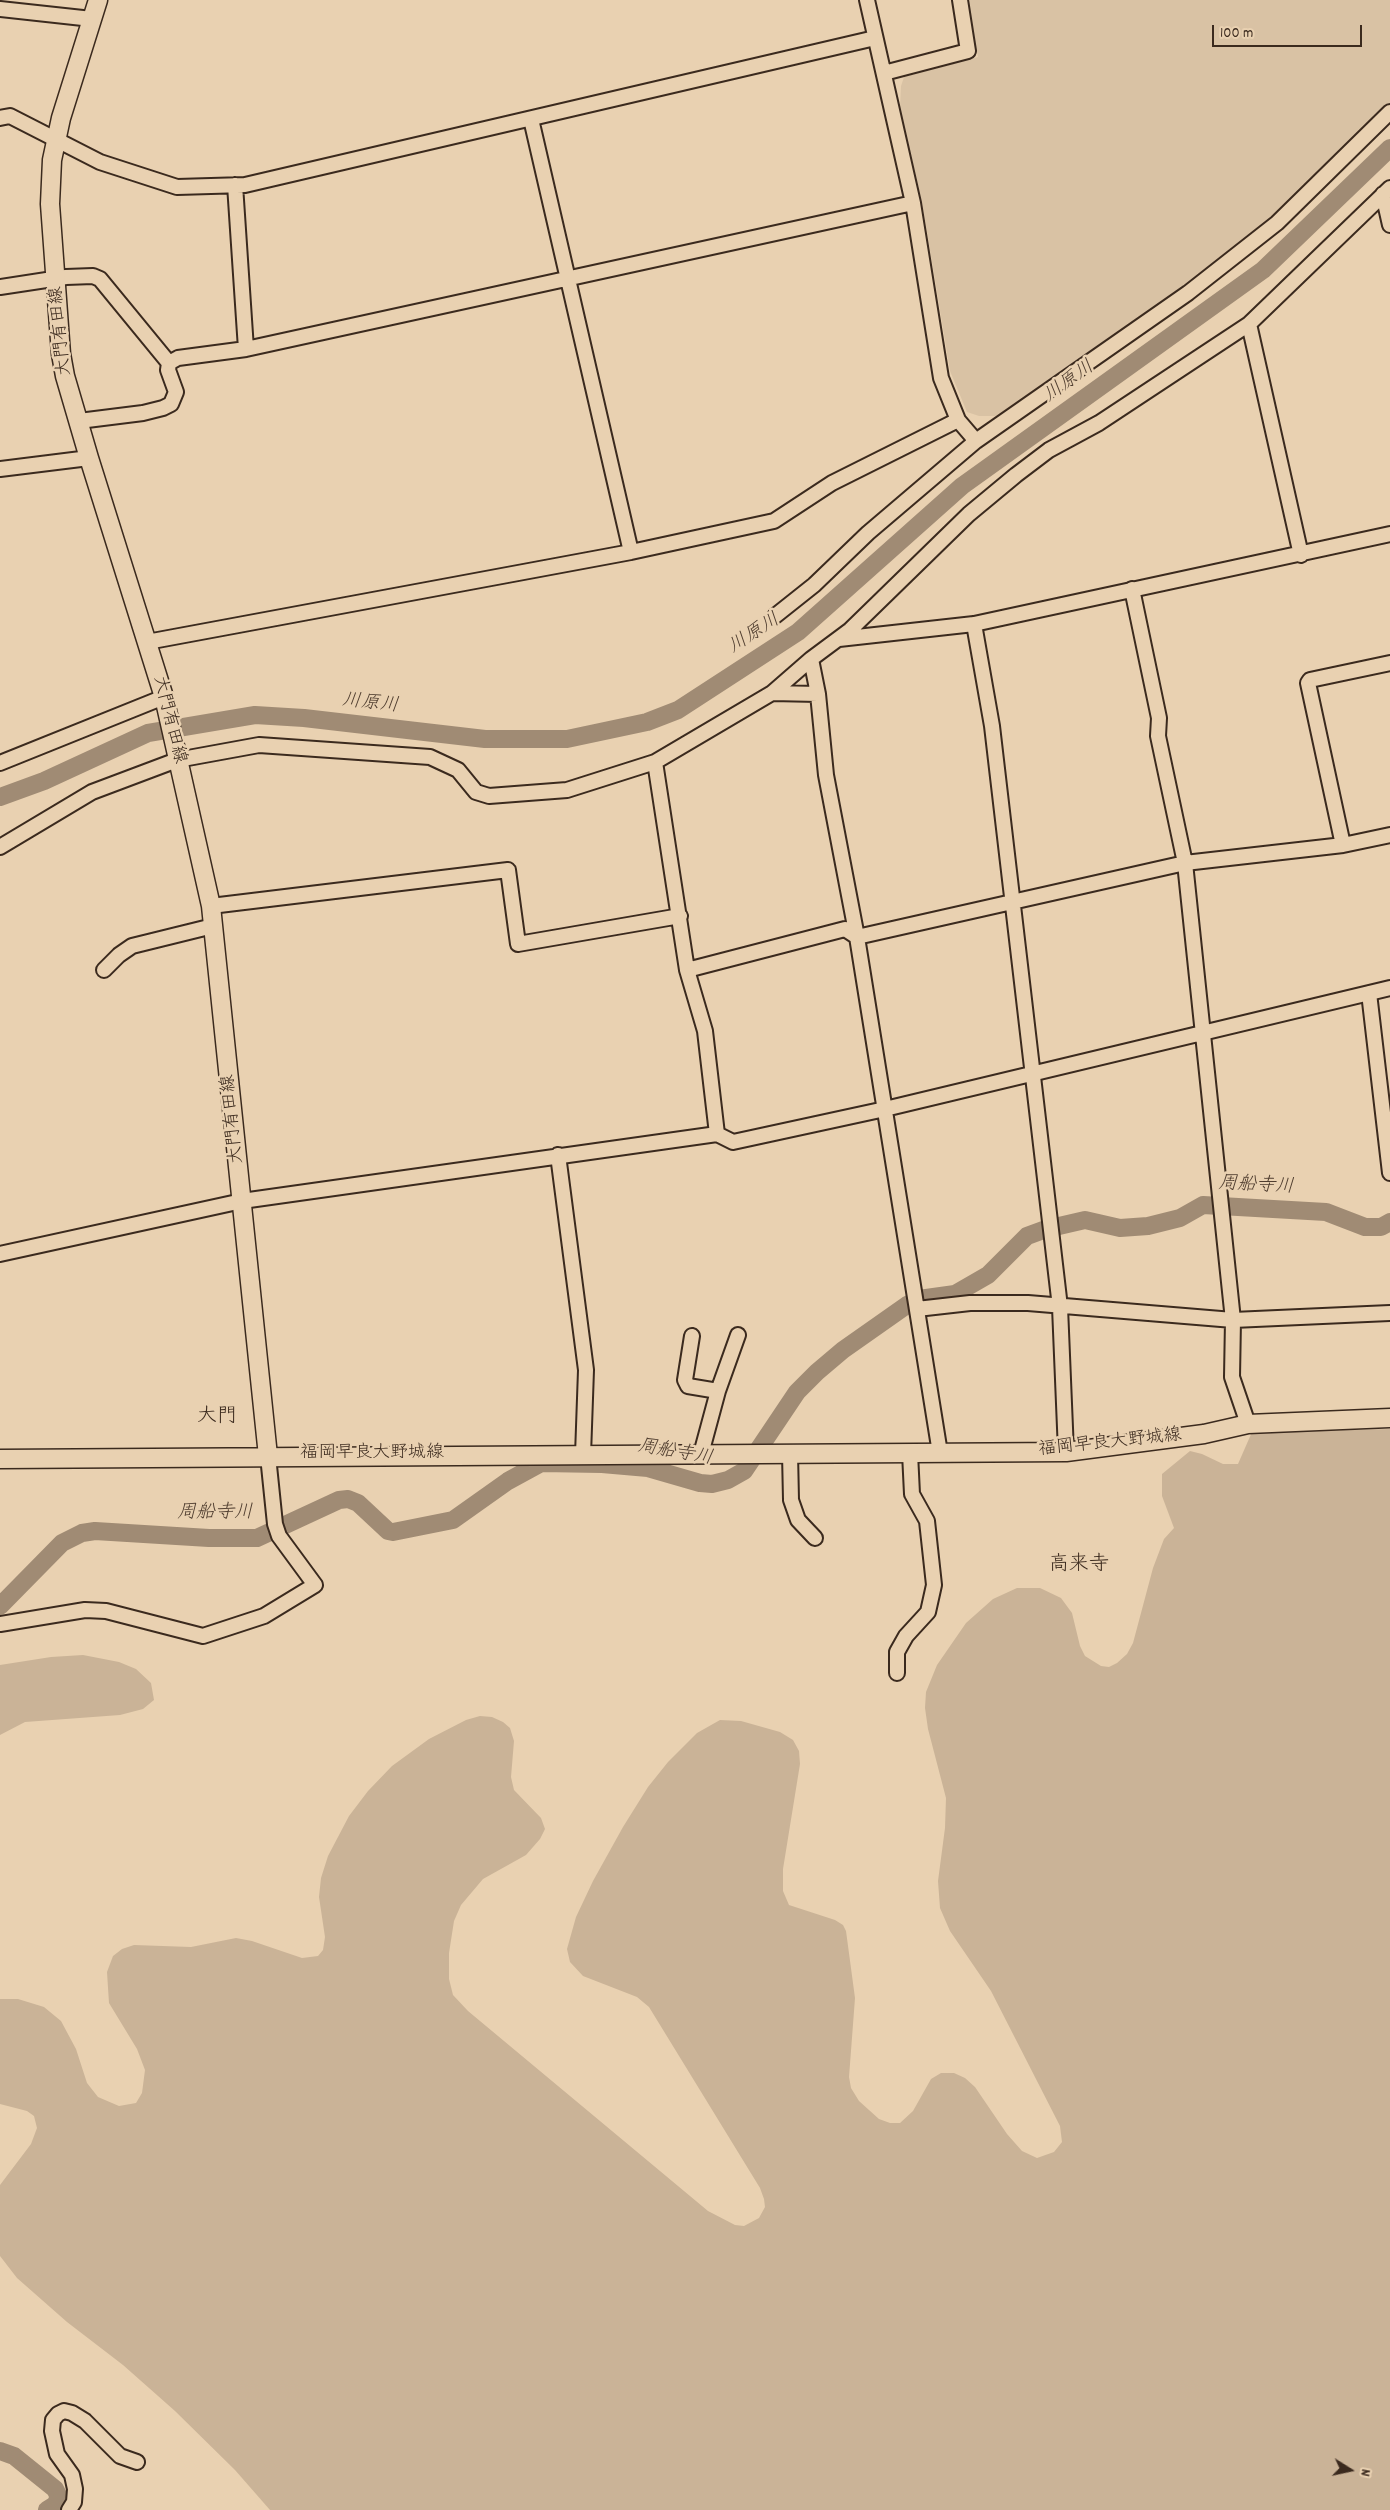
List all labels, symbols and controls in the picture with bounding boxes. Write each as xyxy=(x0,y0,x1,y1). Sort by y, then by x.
scale bar xyxy=(1215,15,1365,47)
text: 100 m xyxy=(1220,23,1253,45)
street label: 大門有田線 xyxy=(47,285,77,377)
water label: 川原川 xyxy=(1040,357,1100,409)
water label: 川原川 xyxy=(725,610,785,660)
street label: 大門有田線 xyxy=(147,674,189,766)
water label: 川原川 xyxy=(340,691,400,719)
street label: 大門有田線 xyxy=(219,1073,249,1165)
water label: 周船寺川 xyxy=(1217,1174,1295,1200)
district label: 大門 xyxy=(197,1406,237,1430)
street label: 福岡早良大野城線 xyxy=(1037,1426,1183,1462)
water label: 周船寺川 xyxy=(636,1436,714,1472)
street label: 福岡早良大野城線 xyxy=(300,1444,444,1466)
water label: 周船寺川 xyxy=(177,1503,253,1525)
district label: 高来寺 xyxy=(1049,1554,1109,1578)
north arrow xyxy=(1325,2445,1375,2495)
text: N xyxy=(1354,2467,1375,2478)

